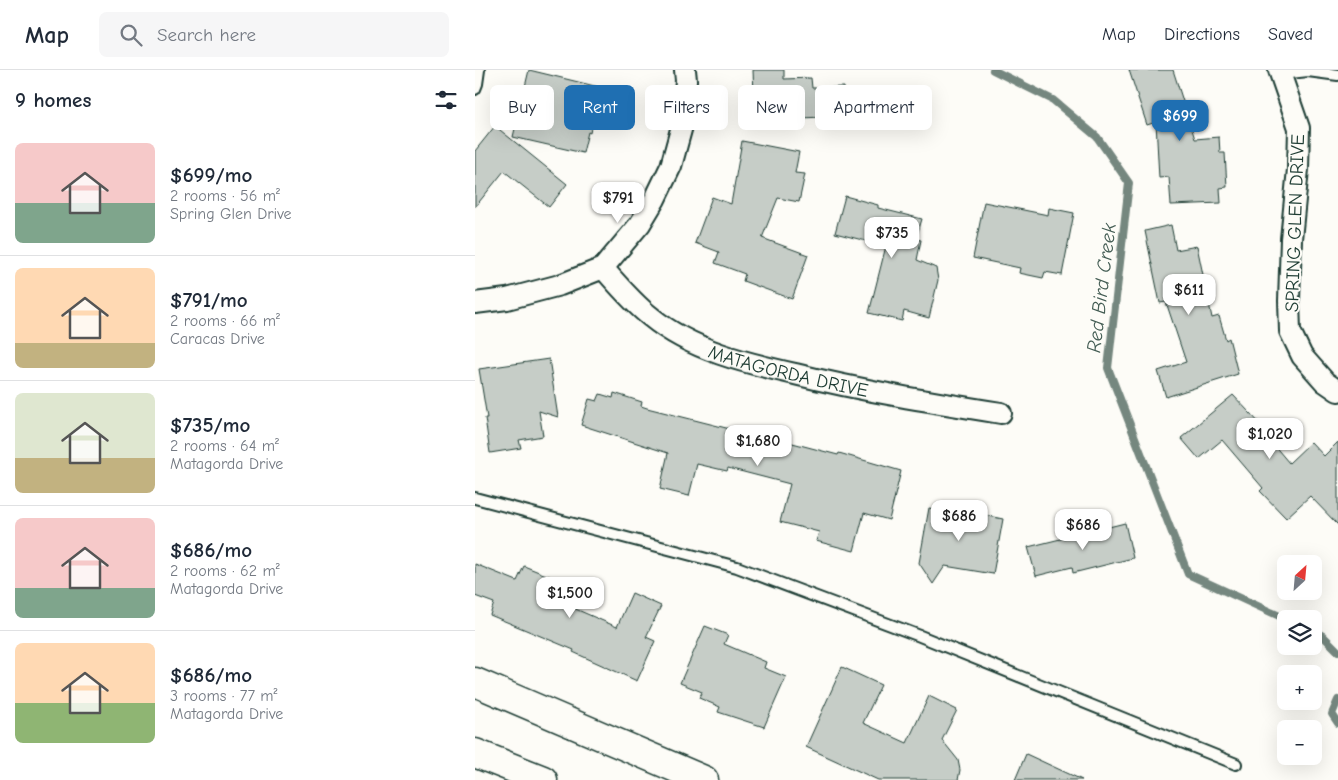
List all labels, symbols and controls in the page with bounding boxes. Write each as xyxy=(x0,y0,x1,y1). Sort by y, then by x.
search box xyxy=(99,12,449,57)
text: Map xyxy=(25,21,69,49)
icon: search xyxy=(117,21,145,49)
text: Search here xyxy=(157,24,256,46)
text: Map xyxy=(1102,24,1136,45)
text: Directions xyxy=(1164,24,1240,45)
text: Saved xyxy=(1268,24,1313,45)
chip: Buy xyxy=(490,85,554,130)
chip: Rent xyxy=(564,85,635,130)
chip: Filters xyxy=(645,85,728,130)
chip: New xyxy=(738,85,805,130)
chip: Apartment xyxy=(815,85,932,130)
icon: filters xyxy=(432,86,460,114)
text: 9 homes xyxy=(15,88,91,112)
pin: $699 xyxy=(1150,100,1210,142)
text: $699 xyxy=(1163,107,1197,125)
street label: SPRING GLEN DRIVE xyxy=(1281,134,1309,312)
icon: home xyxy=(55,163,115,223)
text: $699/mo xyxy=(170,163,252,187)
pin: $791 xyxy=(588,182,648,224)
text: 2 rooms · 56 m² xyxy=(170,187,280,205)
text: $791 xyxy=(602,189,634,207)
text: Spring Glen Drive xyxy=(170,205,292,223)
pin: $735 xyxy=(862,216,922,259)
water label: Red Bird Creek xyxy=(1082,222,1121,354)
text: $735 xyxy=(875,224,909,242)
pin: $611 xyxy=(1159,274,1219,316)
text: $611 xyxy=(1174,281,1204,299)
icon: home xyxy=(55,288,115,348)
text: $791/mo xyxy=(170,288,248,312)
text: 2 rooms · 66 m² xyxy=(170,312,280,330)
text: Caracas Drive xyxy=(170,330,265,348)
street label: MATAGORDA DRIVE xyxy=(705,341,870,402)
icon: home xyxy=(55,413,115,473)
text: $735/mo xyxy=(170,413,250,437)
pin: $1,020 xyxy=(1229,418,1311,460)
pin: $1,680 xyxy=(717,424,799,467)
text: $1,020 xyxy=(1247,425,1293,443)
text: $1,680 xyxy=(736,432,780,450)
text: 2 rooms · 64 m² xyxy=(170,437,279,455)
text: Matagorda Drive xyxy=(170,455,283,473)
pin: $686 xyxy=(929,500,989,542)
text: $686 xyxy=(942,507,976,525)
pin: $686 xyxy=(1053,508,1113,551)
text: $686 xyxy=(1066,516,1100,534)
icon: home xyxy=(55,538,115,598)
text: $686/mo xyxy=(170,538,252,562)
north arrow xyxy=(1277,555,1323,600)
map controls xyxy=(1277,555,1322,765)
text: 2 rooms · 62 m² xyxy=(170,562,280,580)
pin: $1,500 xyxy=(529,576,611,619)
text: Matagorda Drive xyxy=(170,580,283,598)
text: $1,500 xyxy=(547,584,593,602)
button: layers xyxy=(1277,610,1322,655)
icon: home xyxy=(55,663,115,723)
text: $686/mo xyxy=(170,663,252,687)
button: + xyxy=(1277,665,1322,710)
text: 3 rooms · 77 m² xyxy=(170,687,278,705)
text: Matagorda Drive xyxy=(170,705,283,723)
button: − xyxy=(1277,720,1322,765)

